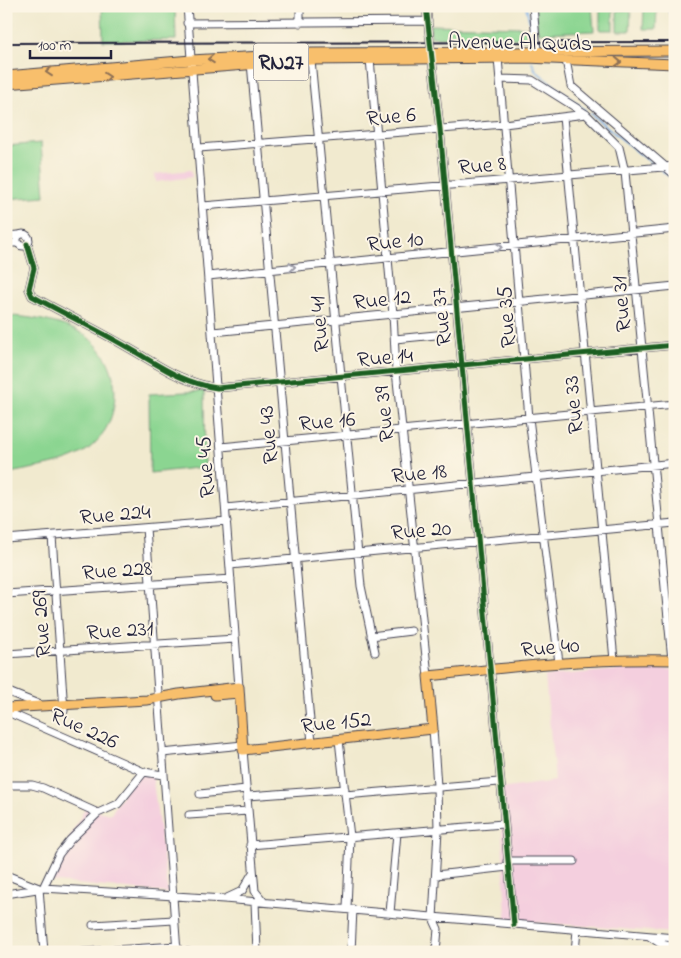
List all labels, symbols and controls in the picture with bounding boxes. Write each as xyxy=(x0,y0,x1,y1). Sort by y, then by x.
street label: Avenue Al Quds xyxy=(448,27,592,61)
scale bar xyxy=(30,28,111,60)
text: 100 m xyxy=(38,35,71,57)
road number: RN27 xyxy=(254,44,308,80)
one-way arrow xyxy=(207,53,215,64)
one-way arrow xyxy=(615,56,623,67)
one-way arrow xyxy=(45,67,53,78)
one-way arrow xyxy=(104,71,112,82)
street label: Rue 6 xyxy=(365,100,418,136)
street label: Rue 8 xyxy=(457,149,508,185)
street label: Rue 10 xyxy=(366,224,425,262)
one-way arrow xyxy=(495,242,503,253)
one-way arrow xyxy=(288,262,296,273)
street label: Rue 31 xyxy=(605,274,641,333)
street label: Rue 12 xyxy=(352,282,413,320)
street label: Rue 35 xyxy=(490,285,526,349)
street label: Rue 37 xyxy=(424,286,462,347)
street label: Rue 41 xyxy=(303,294,339,353)
street label: Rue 14 xyxy=(356,341,415,377)
street label: Rue 33 xyxy=(557,374,593,435)
street label: Rue 39 xyxy=(367,384,405,443)
street label: Rue 43 xyxy=(252,404,288,465)
street label: Rue 16 xyxy=(298,405,357,441)
street label: Rue 45 xyxy=(189,435,225,499)
street label: Rue 18 xyxy=(390,456,448,494)
street label: Rue 224 xyxy=(79,497,152,535)
street label: Rue 20 xyxy=(390,513,453,551)
street label: Rue 228 xyxy=(81,554,153,590)
street label: Rue 269 xyxy=(25,589,61,658)
street label: Rue 231 xyxy=(86,614,155,650)
street label: Rue 40 xyxy=(520,630,581,667)
street label: Rue 226 xyxy=(45,701,123,759)
street label: Rue 152 xyxy=(300,704,373,744)

